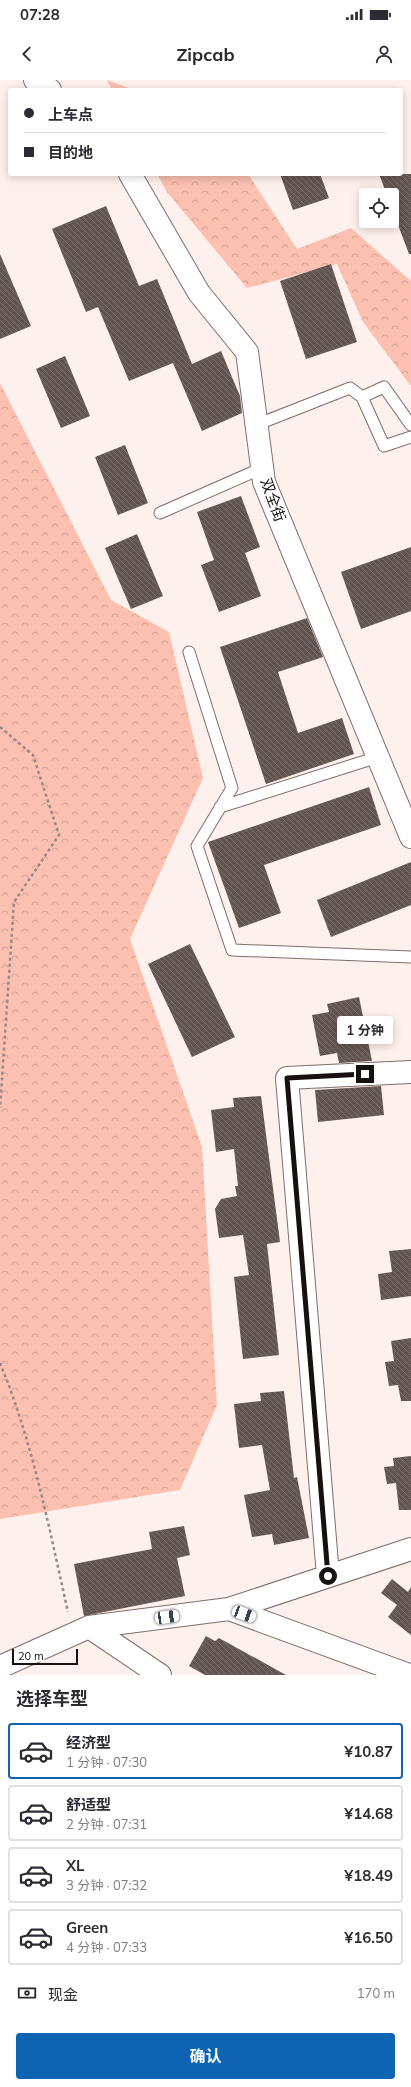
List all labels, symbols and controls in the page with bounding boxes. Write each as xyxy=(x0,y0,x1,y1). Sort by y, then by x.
text: 07:28 xyxy=(20,5,60,24)
icon: back xyxy=(16,43,38,65)
text: Zipcab xyxy=(176,43,235,66)
icon: person xyxy=(373,43,395,65)
text: 上车点 xyxy=(48,105,93,124)
text: 目的地 xyxy=(48,143,93,162)
map controls xyxy=(359,188,399,228)
button: locate xyxy=(359,188,399,228)
street label: 双全街 xyxy=(257,475,290,524)
callout: 1 分钟 xyxy=(337,1016,393,1044)
text: 1 分钟 xyxy=(346,1022,384,1038)
route end xyxy=(356,1065,374,1083)
route start xyxy=(319,1567,337,1585)
car xyxy=(231,1604,257,1624)
car xyxy=(154,1609,180,1625)
scale bar xyxy=(12,1647,78,1666)
text: 20 m xyxy=(18,1649,44,1663)
text: 选择车型 xyxy=(16,1687,88,1710)
icon: car xyxy=(18,1733,54,1769)
text: 经济型 xyxy=(66,1733,111,1752)
text: ¥10.87 xyxy=(344,1742,393,1761)
text: 1 分钟 · 07:30 xyxy=(66,1754,147,1770)
icon: car xyxy=(18,1795,54,1831)
text: 舒适型 xyxy=(66,1795,111,1814)
text: ¥14.68 xyxy=(344,1804,393,1823)
text: 2 分钟 · 07:31 xyxy=(66,1816,147,1832)
text: XL xyxy=(66,1856,84,1875)
icon: car xyxy=(18,1857,54,1893)
text: ¥18.49 xyxy=(344,1866,393,1885)
text: 3 分钟 · 07:32 xyxy=(66,1877,147,1893)
text: Green xyxy=(66,1918,108,1937)
icon: car xyxy=(18,1919,54,1955)
text: ¥16.50 xyxy=(344,1928,393,1947)
text: 4 分钟 · 07:33 xyxy=(66,1939,147,1955)
icon: cash xyxy=(16,1982,38,2004)
text: 现金 xyxy=(48,1985,78,2004)
text: 170 m xyxy=(357,1985,395,2001)
button: 确认 xyxy=(16,2033,395,2079)

